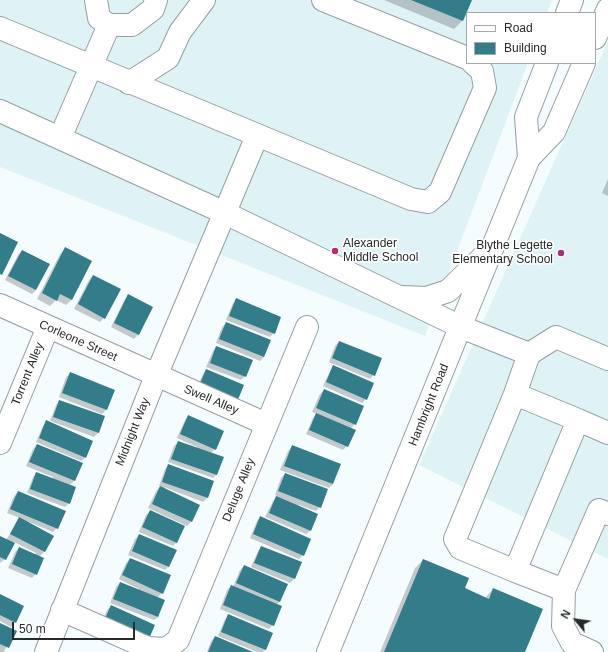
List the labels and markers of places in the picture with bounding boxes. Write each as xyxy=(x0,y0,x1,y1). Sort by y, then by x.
place label: Alexander Middle School xyxy=(343,237,418,265)
place label: Blythe Legette Elementary School xyxy=(452,239,553,267)
marker: Alexander Middle School xyxy=(330,246,340,256)
marker: Blythe Legette Elementary School xyxy=(556,248,566,258)

